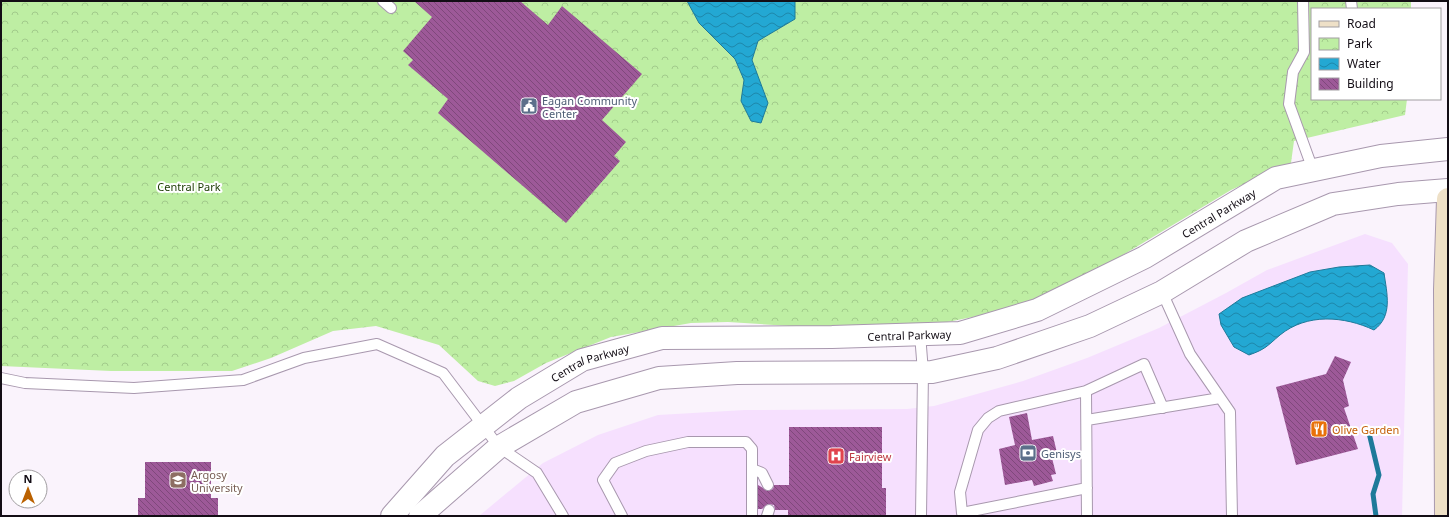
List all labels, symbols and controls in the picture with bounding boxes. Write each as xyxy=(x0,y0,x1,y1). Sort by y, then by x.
legend xyxy=(1311,8,1441,100)
text: Road xyxy=(1347,15,1376,32)
text: Park xyxy=(1347,35,1373,52)
text: Water xyxy=(1347,55,1381,72)
text: Building xyxy=(1347,75,1394,92)
place label: Eagan Community Center xyxy=(542,93,637,121)
public building icon: Eagan Community Center xyxy=(519,96,539,116)
park label: Central Park xyxy=(157,179,221,194)
street label: Central Parkway xyxy=(1179,184,1258,241)
street label: Central Parkway xyxy=(867,326,952,343)
street label: Central Parkway xyxy=(548,340,631,385)
restaurant icon: Olive Garden xyxy=(1309,419,1329,439)
place label: Olive Garden xyxy=(1332,422,1399,437)
bank icon: Genisys xyxy=(1018,443,1038,463)
hospital icon: Fairview xyxy=(826,446,846,466)
place label: Genisys xyxy=(1041,446,1081,461)
place label: Fairview xyxy=(849,449,892,464)
place label: Argosy University xyxy=(191,467,243,495)
north arrow xyxy=(8,469,48,509)
school or university icon: Argosy University xyxy=(168,470,188,490)
text: N xyxy=(24,471,32,486)

